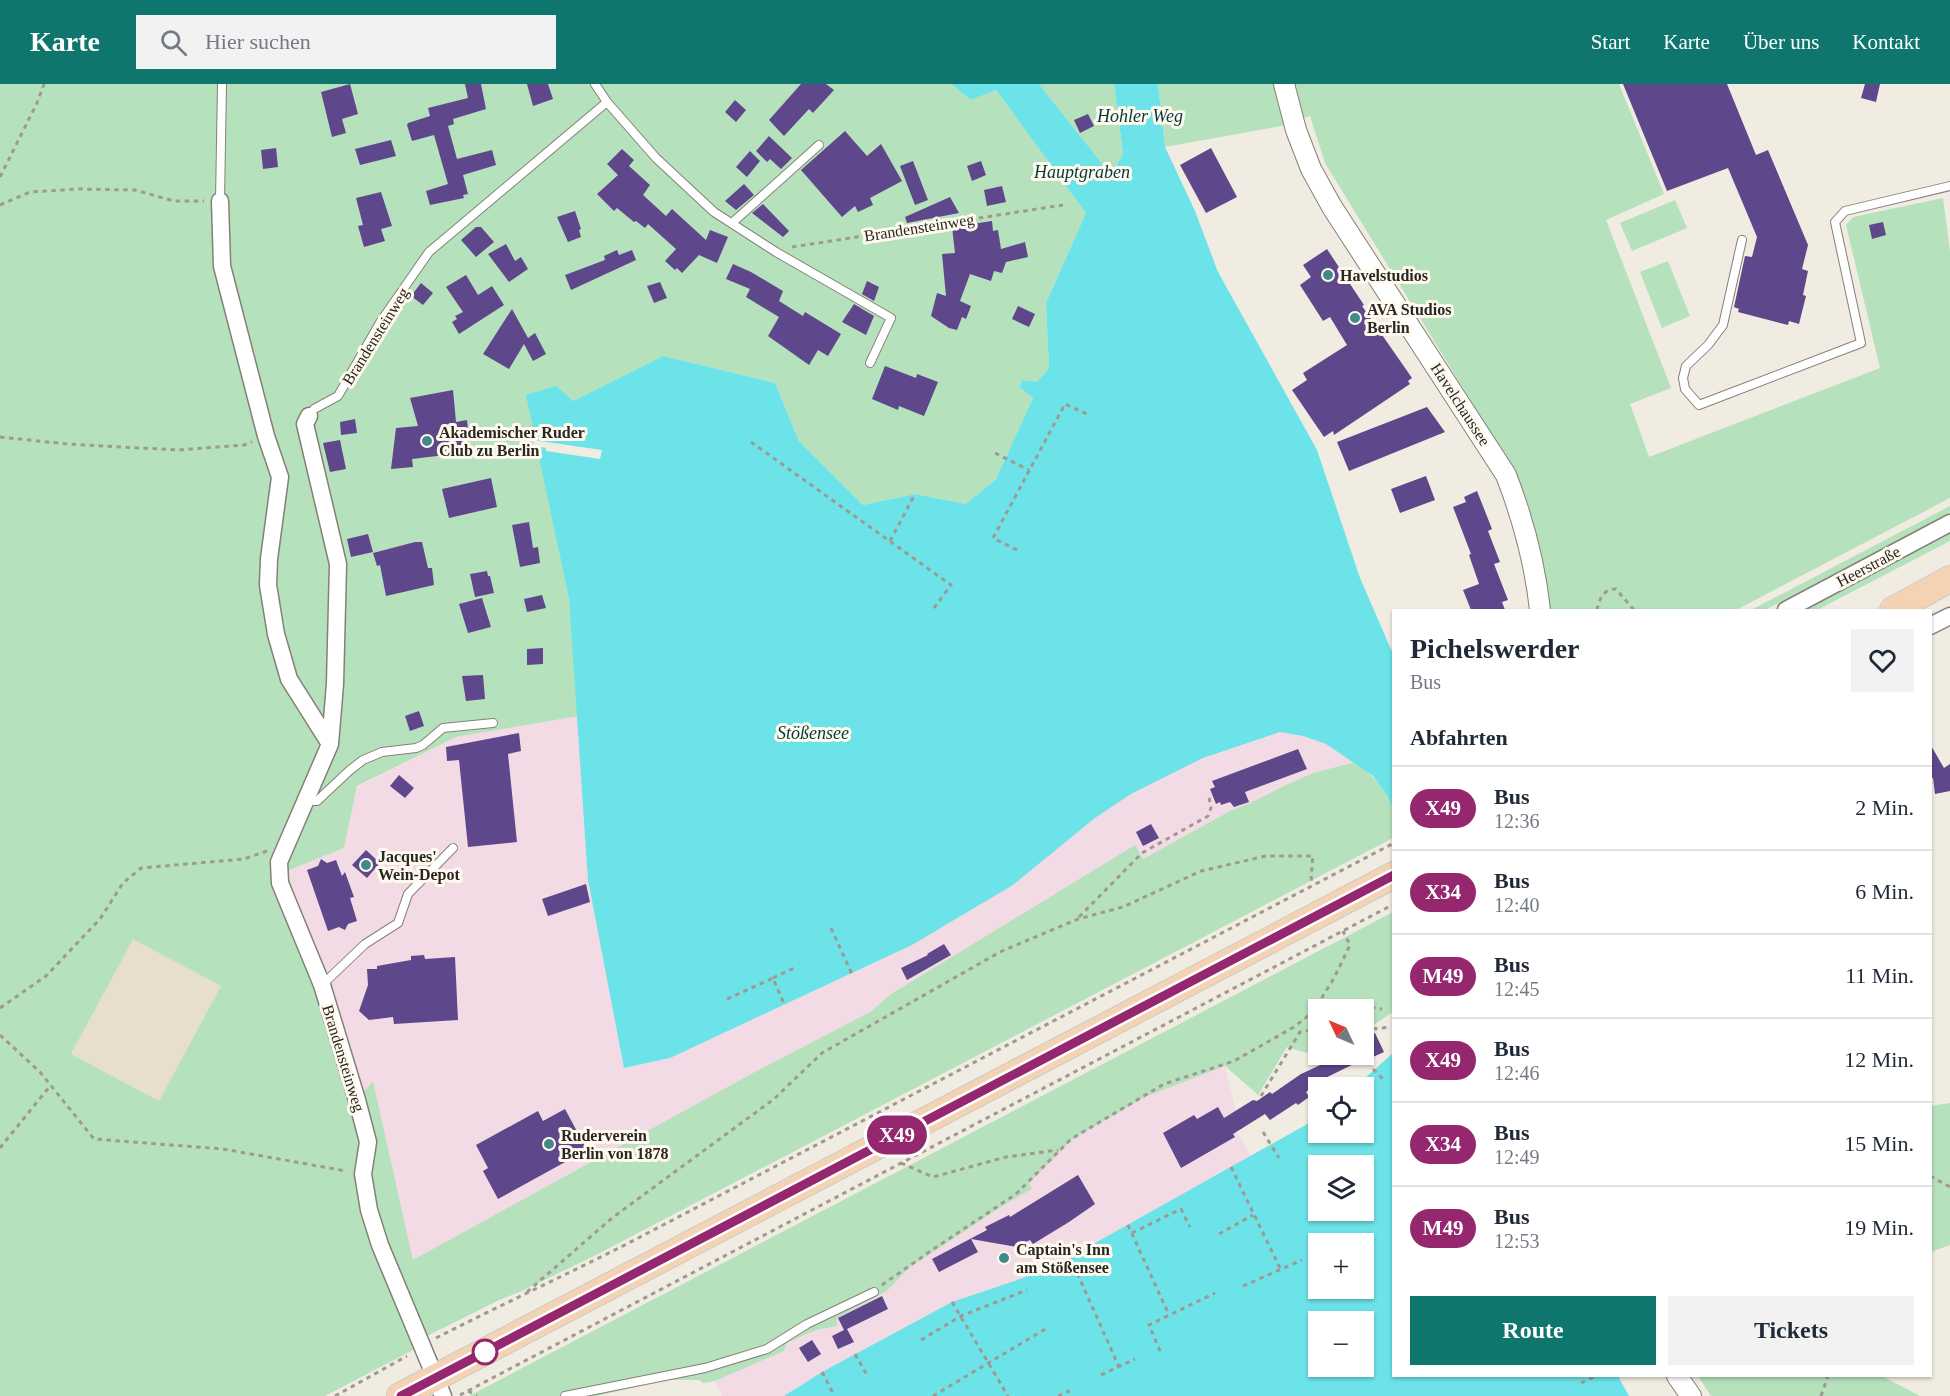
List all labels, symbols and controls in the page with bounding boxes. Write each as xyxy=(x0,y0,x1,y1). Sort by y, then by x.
search box xyxy=(136,15,556,69)
text: Karte xyxy=(30,26,100,57)
icon: search xyxy=(157,26,190,59)
text: Hier suchen xyxy=(205,29,311,54)
text: Start xyxy=(1591,30,1630,54)
text: Karte xyxy=(1663,30,1710,54)
text: Über uns xyxy=(1743,30,1819,54)
text: Kontakt xyxy=(1852,30,1920,54)
water label: Hohler Weg xyxy=(1096,106,1183,126)
water label: Hauptgraben xyxy=(1033,162,1130,182)
street label: Brandensteinweg xyxy=(863,210,975,246)
place label: Havelstudios xyxy=(1340,267,1428,284)
marker: Havelstudios xyxy=(1321,268,1335,282)
street label: Brandensteinweg xyxy=(339,285,413,388)
place label: AVA Studios Berlin xyxy=(1367,301,1451,336)
marker: AVA Studios Berlin xyxy=(1348,311,1362,325)
street label: Havelchaussee xyxy=(1428,360,1494,449)
place label: Akademischer Ruder Club zu Berlin xyxy=(439,424,585,459)
marker: Akademischer Ruder Club zu Berlin xyxy=(420,434,434,448)
street label: Heerstraße xyxy=(1834,543,1903,590)
button: heart xyxy=(1851,629,1914,692)
text: Pichelswerder xyxy=(1410,633,1580,664)
text: Bus xyxy=(1410,671,1441,693)
water label: Stößensee xyxy=(777,723,849,743)
text: Abfahrten xyxy=(1410,725,1508,750)
text: Bus xyxy=(1494,784,1529,809)
text: 2 Min. xyxy=(1855,795,1914,820)
text: X49 xyxy=(1425,796,1461,820)
text: 12:36 xyxy=(1494,810,1540,832)
place label: Jacques' Wein-Depot xyxy=(378,848,460,884)
marker: Jacques' Wein-Depot xyxy=(359,858,373,872)
text: Bus xyxy=(1494,868,1529,893)
text: 6 Min. xyxy=(1855,879,1914,904)
text: X34 xyxy=(1425,880,1461,904)
text: 12:40 xyxy=(1494,894,1540,916)
text: Bus xyxy=(1494,952,1529,977)
text: 11 Min. xyxy=(1845,963,1914,988)
text: M49 xyxy=(1423,964,1463,988)
text: 12:45 xyxy=(1494,978,1540,1000)
north arrow xyxy=(1308,999,1374,1065)
map controls xyxy=(1308,999,1374,1377)
street label: Brandensteinweg xyxy=(318,1003,368,1114)
text: Bus xyxy=(1494,1036,1529,1061)
text: 12 Min. xyxy=(1844,1047,1914,1072)
text: X49 xyxy=(1425,1048,1461,1072)
text: 12:46 xyxy=(1494,1062,1540,1084)
button: locate xyxy=(1308,1077,1374,1143)
line badge: X49 xyxy=(862,1116,932,1154)
text: Bus xyxy=(1494,1120,1529,1145)
text: X49 xyxy=(879,1123,915,1147)
place label: Ruderverein Berlin von 1878 xyxy=(561,1127,669,1162)
text: 15 Min. xyxy=(1844,1131,1914,1156)
text: X34 xyxy=(1425,1132,1461,1156)
marker: Ruderverein Berlin von 1878 xyxy=(542,1137,556,1151)
text: 12:49 xyxy=(1494,1146,1540,1168)
button: layers xyxy=(1308,1155,1374,1221)
text: Bus xyxy=(1494,1204,1529,1229)
text: 19 Min. xyxy=(1844,1215,1914,1240)
text: M49 xyxy=(1423,1216,1463,1240)
text: 12:53 xyxy=(1494,1230,1540,1252)
button: + xyxy=(1308,1233,1374,1299)
place label: Captain's Inn am Stößensee xyxy=(1016,1241,1110,1276)
marker: Captain's Inn am Stößensee xyxy=(997,1251,1011,1265)
button: Route xyxy=(1410,1296,1656,1365)
button: Tickets xyxy=(1668,1296,1914,1365)
button: − xyxy=(1308,1311,1374,1377)
unlabelled marker xyxy=(472,1339,498,1365)

